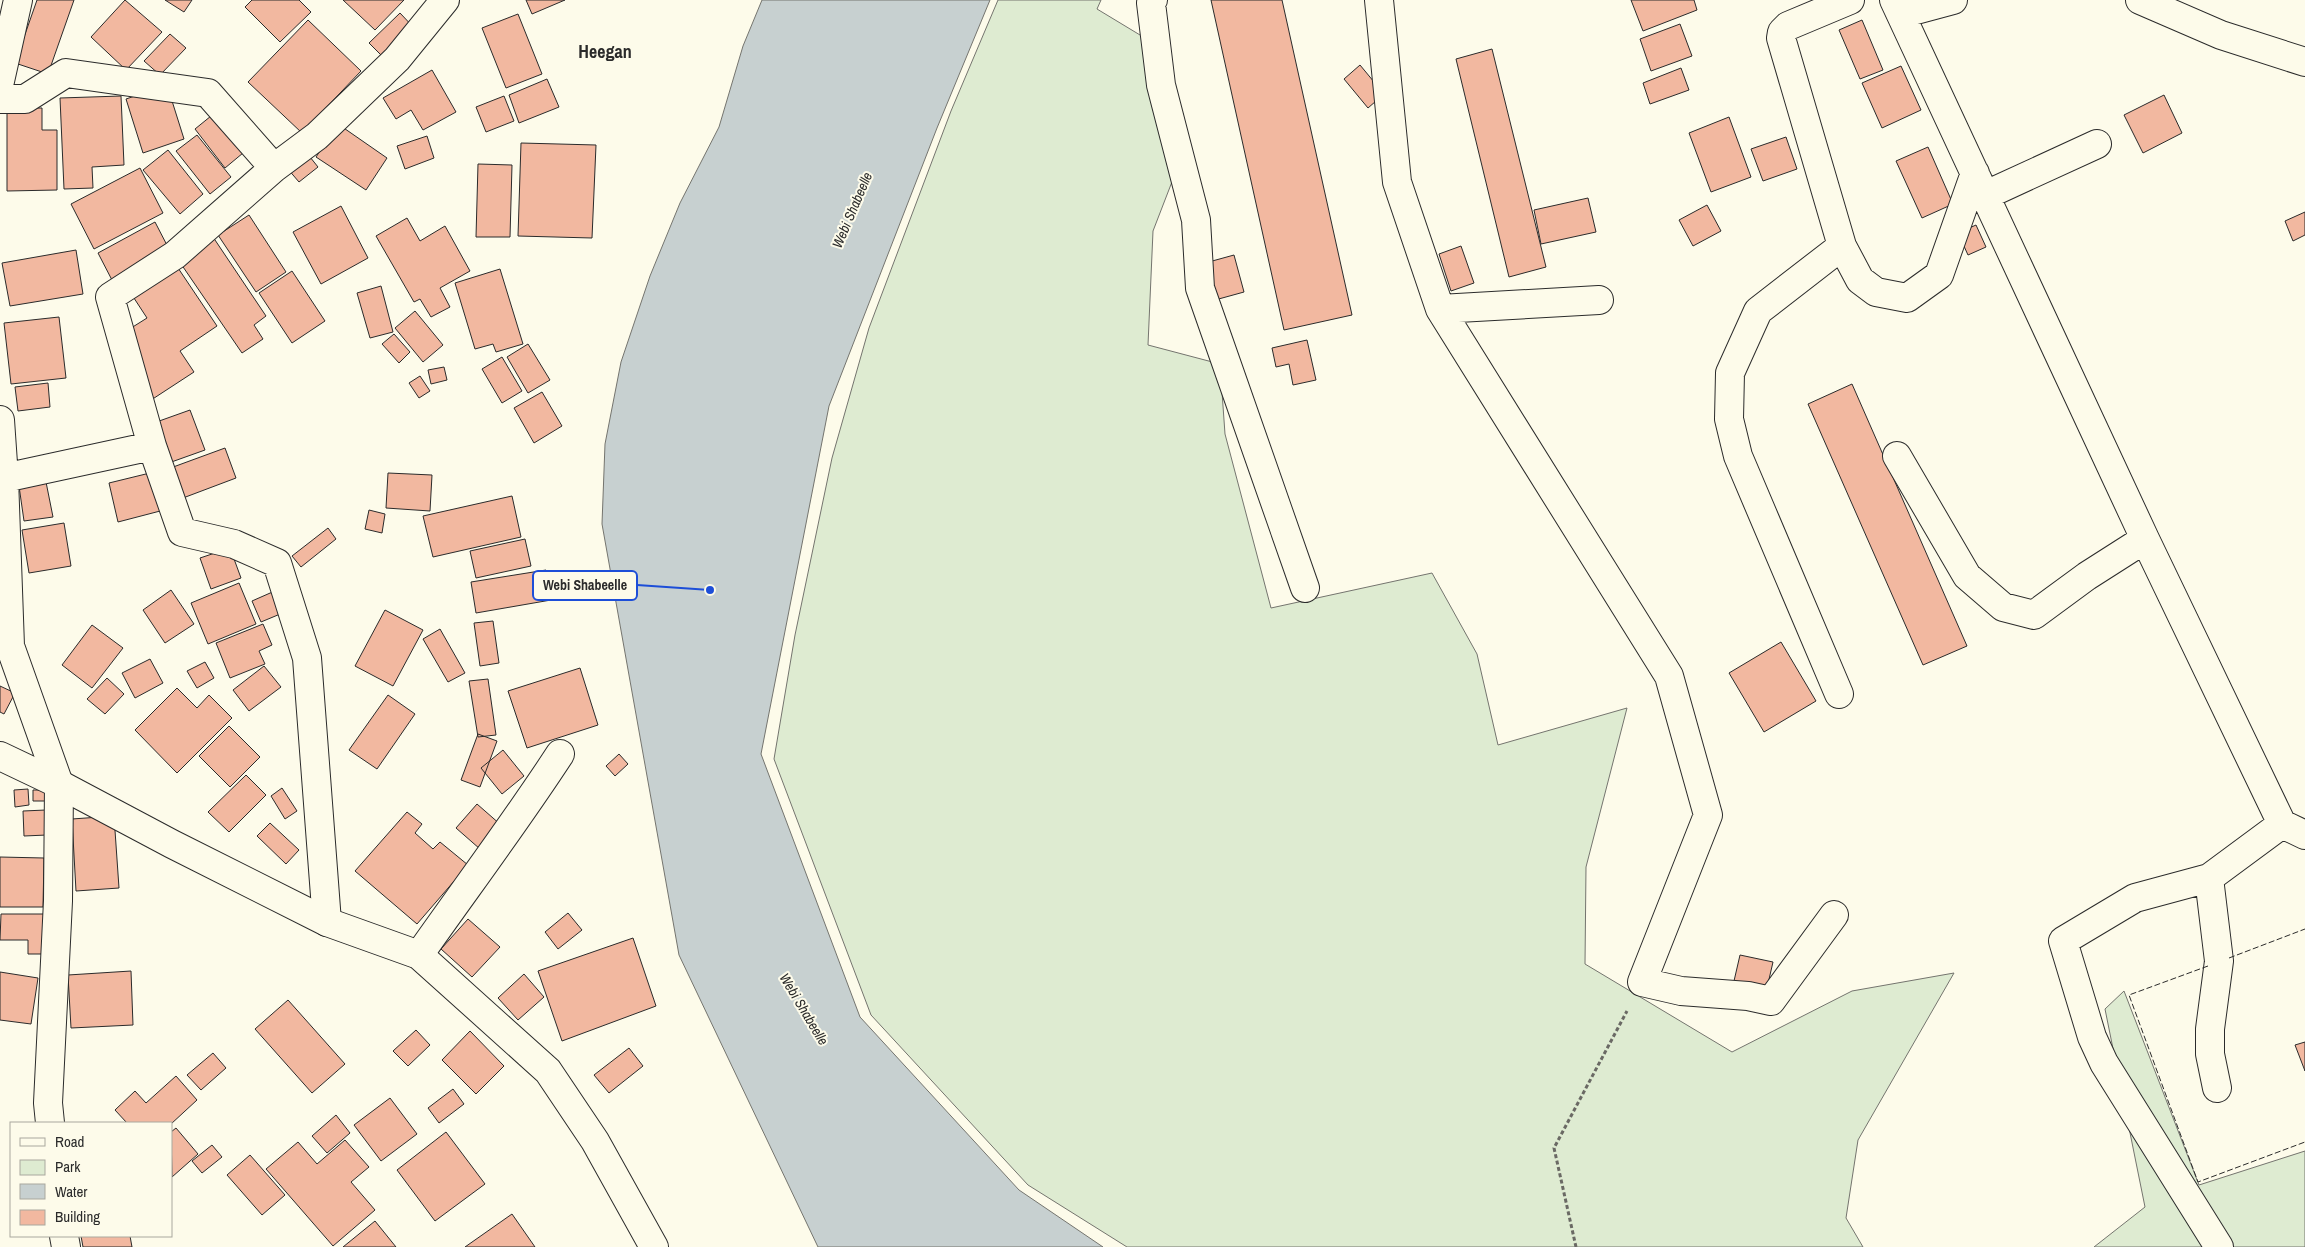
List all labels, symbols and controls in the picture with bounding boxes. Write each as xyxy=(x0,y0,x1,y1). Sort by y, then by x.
district label: Heegan xyxy=(578,39,632,64)
water label: Webi Shabeelle xyxy=(828,169,876,251)
callout: Webi Shabeelle xyxy=(533,571,637,600)
text: Webi Shabeelle xyxy=(543,576,627,594)
water label: Webi Shabeelle xyxy=(775,970,833,1048)
legend xyxy=(10,1122,172,1237)
text: Road xyxy=(55,1131,84,1152)
text: Park xyxy=(55,1156,81,1177)
text: Water xyxy=(55,1181,87,1202)
text: Building xyxy=(55,1206,100,1227)

